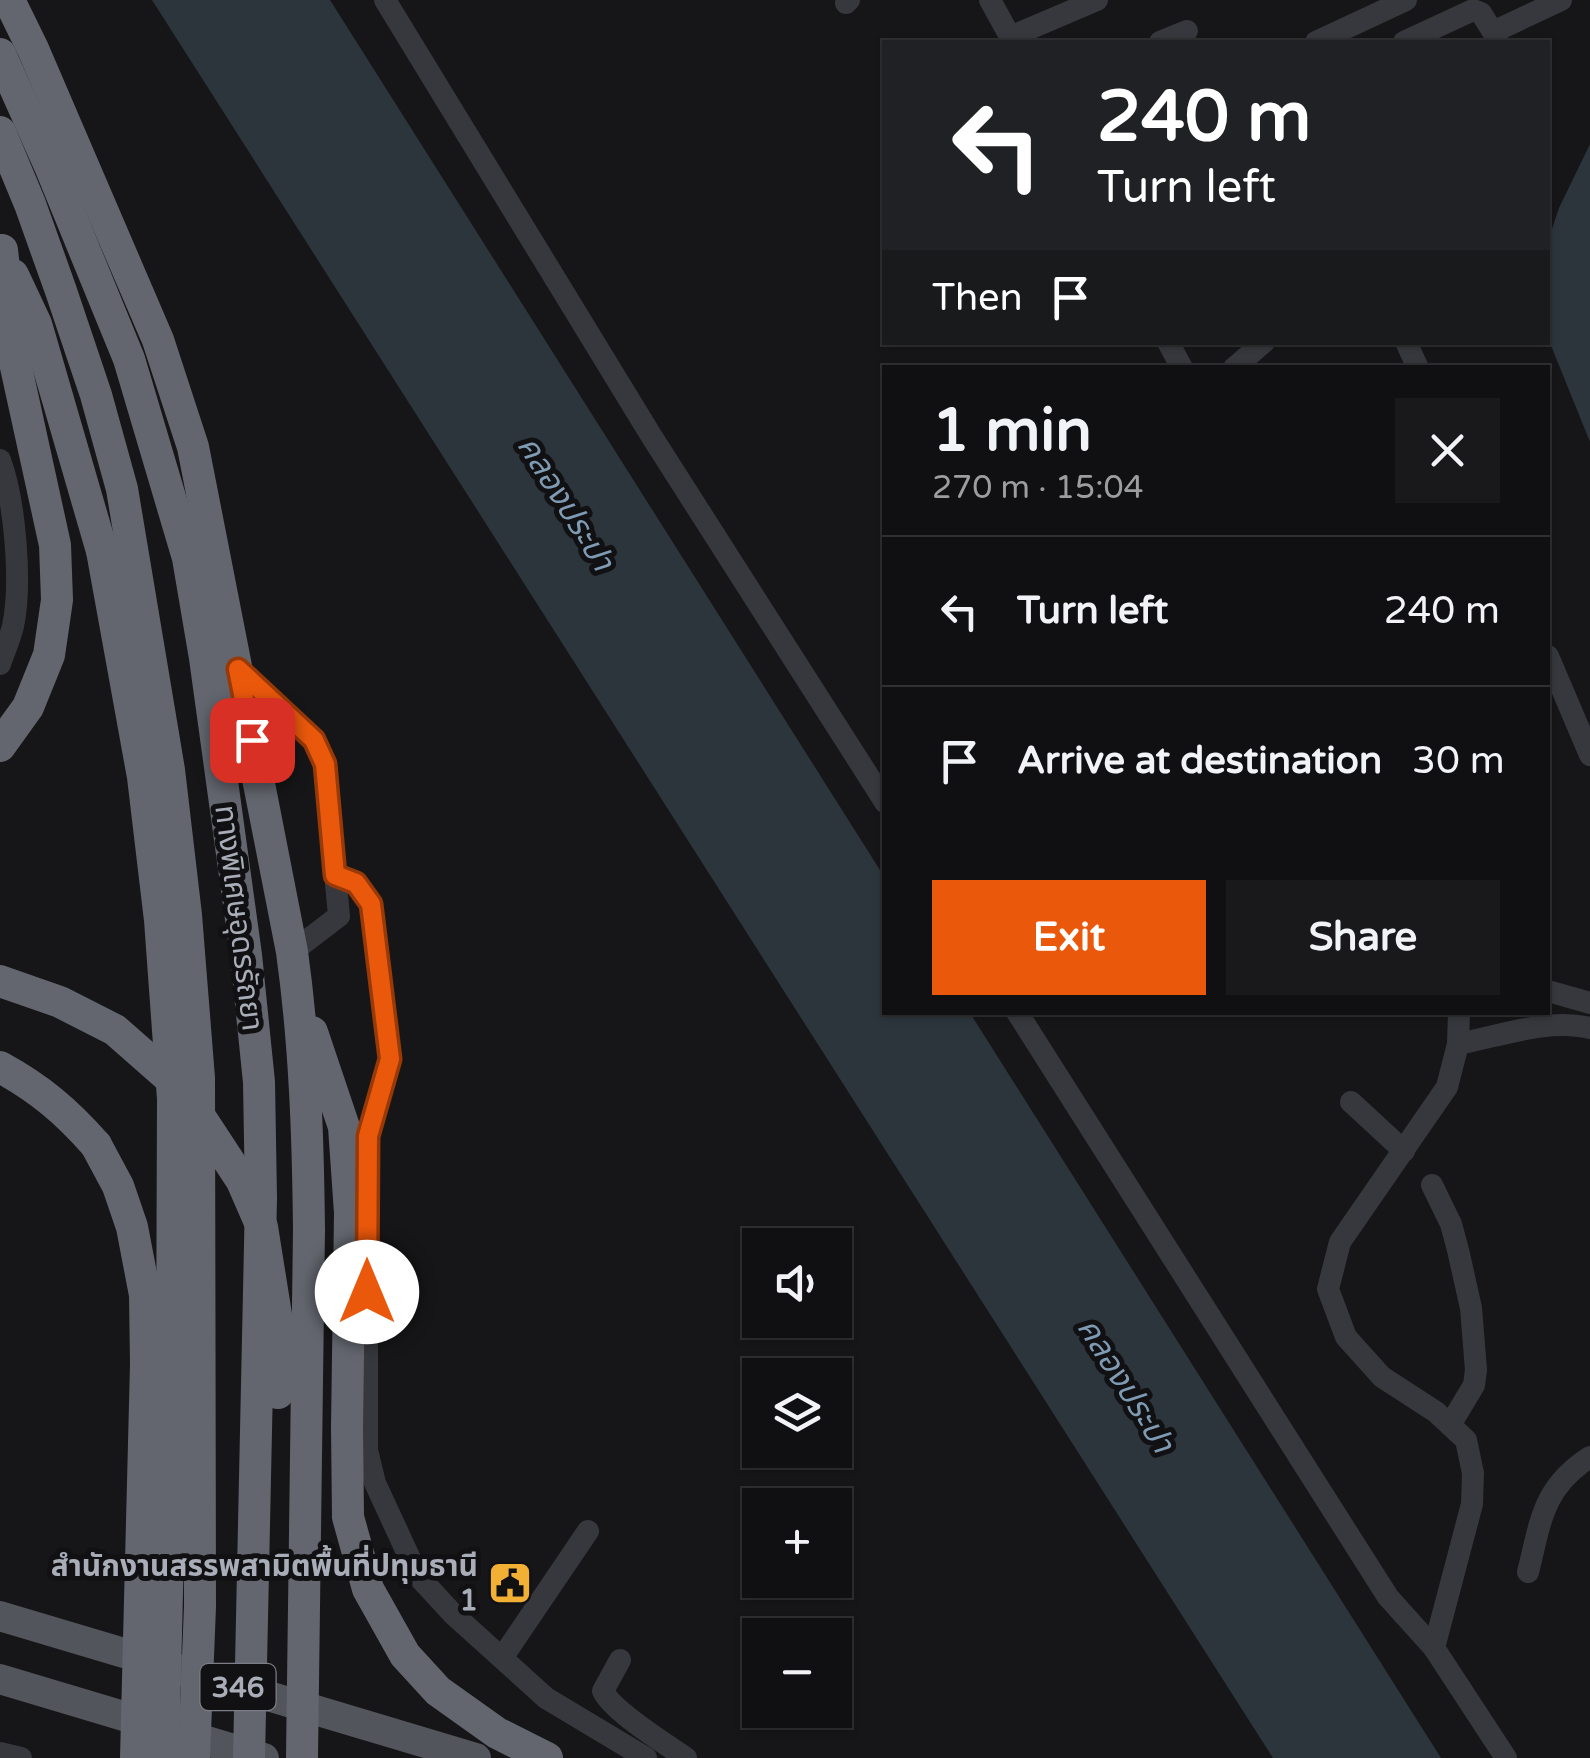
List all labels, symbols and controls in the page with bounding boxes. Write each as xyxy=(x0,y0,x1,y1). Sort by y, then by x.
text: 240 m xyxy=(1097,76,1311,160)
icon: left xyxy=(932,80,1062,210)
text: Turn left xyxy=(1097,161,1276,215)
icon: arrive xyxy=(1043,270,1098,325)
text: Then xyxy=(932,275,1023,321)
text: 1 min xyxy=(932,395,1092,467)
button: close xyxy=(1395,398,1500,503)
water label: คลองประปา xyxy=(509,429,622,580)
text: 270 m · 15:04 xyxy=(932,469,1144,507)
icon: left xyxy=(932,584,987,639)
text: Turn left xyxy=(1017,588,1168,634)
text: 240 m xyxy=(1384,588,1500,634)
pin xyxy=(210,698,295,783)
icon: arrive xyxy=(225,713,280,768)
icon: arrive xyxy=(932,734,987,789)
text: Arrive at destination xyxy=(1017,738,1382,784)
text: 30 m xyxy=(1412,738,1505,784)
street label: ทางพิเศษอุดรรัถยา xyxy=(206,803,271,1033)
button: Exit xyxy=(932,880,1206,995)
button: Share xyxy=(1226,880,1500,995)
map controls xyxy=(742,1228,852,1728)
button: sound xyxy=(742,1228,852,1338)
position arrow xyxy=(315,1240,419,1344)
water label: คลองประปา xyxy=(1069,1311,1182,1462)
button: layers xyxy=(742,1358,852,1468)
button: + xyxy=(742,1488,852,1598)
place label: สำนักงานสรรพสามิตพื้นที่ปทุมธานี 1 xyxy=(51,1544,478,1619)
public building icon: สำนักงานสรรพสามิตพื้นที่ปทุมธานี 1 xyxy=(487,1560,533,1606)
button: − xyxy=(742,1618,852,1728)
road number: 346 xyxy=(200,1664,276,1710)

